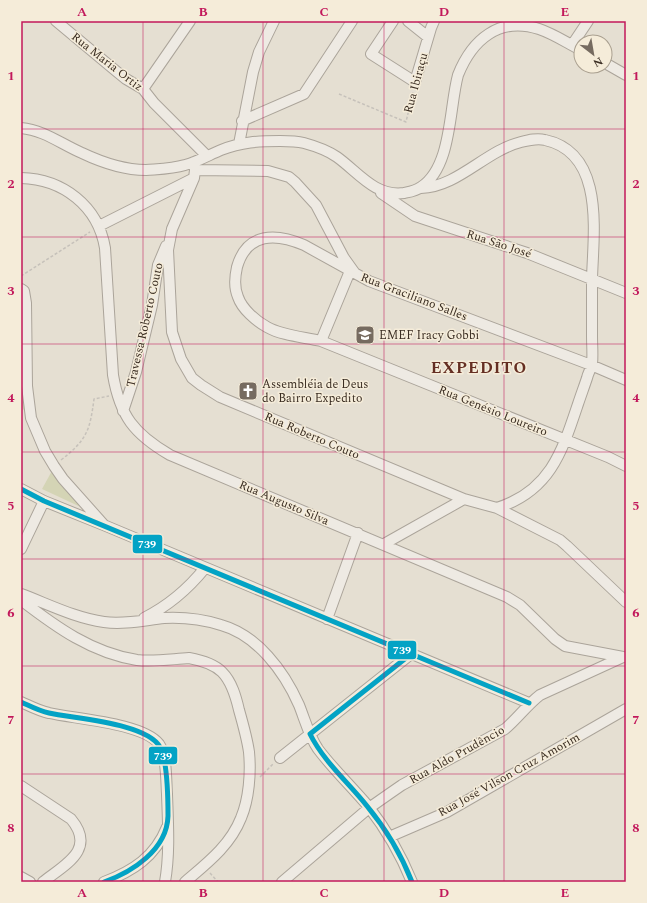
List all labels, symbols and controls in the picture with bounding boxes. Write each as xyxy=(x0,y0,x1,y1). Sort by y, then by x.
text: A xyxy=(77,2,87,22)
text: B xyxy=(198,2,208,22)
text: C xyxy=(319,2,329,22)
text: D xyxy=(439,2,449,22)
text: E xyxy=(561,2,570,22)
street label: Rua Maria Ortiz xyxy=(67,28,147,96)
north arrow xyxy=(573,34,613,74)
street label: Rua Ibiraçu xyxy=(399,50,433,115)
text: N xyxy=(590,53,606,72)
text: 1 xyxy=(7,66,15,86)
text: 1 xyxy=(632,66,640,86)
text: 2 xyxy=(7,174,15,194)
text: 2 xyxy=(632,174,640,194)
street label: Rua São José xyxy=(464,225,534,264)
street label: Travessa Roberto Couto xyxy=(121,261,169,389)
street label: Rua Graciliano Salles xyxy=(358,268,470,326)
text: 3 xyxy=(7,281,15,301)
text: 3 xyxy=(632,281,640,301)
school or university icon: EMEF Iracy Gobbi xyxy=(354,324,376,346)
place label: EMEF Iracy Gobbi xyxy=(379,326,479,345)
district label: EXPEDITO xyxy=(431,356,527,380)
place label: Assembléia de Deus do Bairro Expedito xyxy=(262,375,368,408)
church icon: Assembléia de Deus do Bairro Expedito xyxy=(237,380,259,402)
street label: Rua Genésio Loureiro xyxy=(436,380,550,442)
text: 4 xyxy=(7,388,15,408)
text: 4 xyxy=(632,388,640,408)
street label: Rua Roberto Couto xyxy=(262,407,362,465)
street label: Rua Augusto Silva xyxy=(236,475,332,531)
text: 5 xyxy=(7,496,15,516)
text: 5 xyxy=(632,496,640,516)
line badge: 739 xyxy=(132,534,163,554)
text: 739 xyxy=(138,536,156,553)
text: 6 xyxy=(7,603,15,623)
text: 6 xyxy=(632,603,640,623)
line badge: 739 xyxy=(387,640,417,660)
text: 739 xyxy=(393,642,411,659)
text: 7 xyxy=(7,710,15,730)
text: 7 xyxy=(632,710,640,730)
street label: Rua Aldo Prudêncio xyxy=(406,721,508,789)
street label: Rua José Vilson Cruz Amorim xyxy=(434,728,584,822)
line badge: 739 xyxy=(148,746,178,765)
text: 739 xyxy=(154,748,172,765)
text: 8 xyxy=(7,818,15,838)
text: 8 xyxy=(632,818,640,838)
text: A xyxy=(77,883,87,903)
text: B xyxy=(198,883,208,903)
text: C xyxy=(319,883,329,903)
text: D xyxy=(439,883,449,903)
text: E xyxy=(561,883,570,903)

